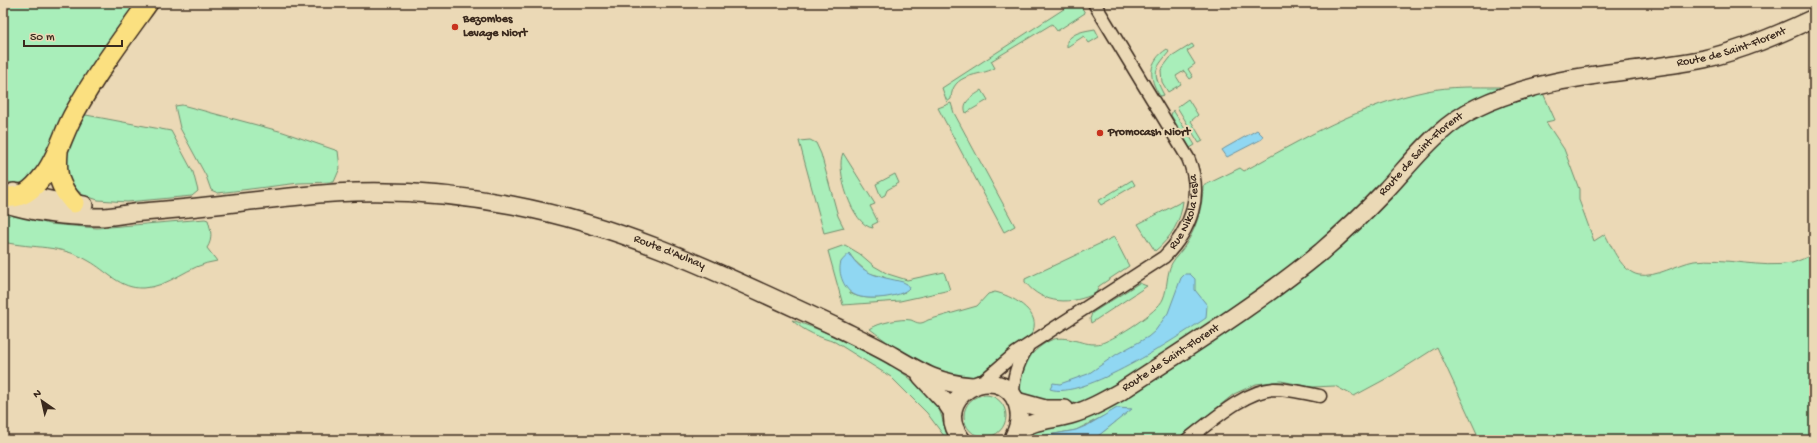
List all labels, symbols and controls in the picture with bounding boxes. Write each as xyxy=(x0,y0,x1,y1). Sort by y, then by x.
place label: Bezombes Levage Niort xyxy=(462,13,528,41)
scale bar xyxy=(24,22,122,48)
marker: Bezombes Levage Niort xyxy=(450,22,460,32)
street label: Route de Saint-Florent xyxy=(1676,24,1789,71)
text: 50 m xyxy=(30,31,55,45)
street label: Route de Saint-Florent xyxy=(1376,109,1467,200)
place label: Promocash Niort xyxy=(1107,126,1191,140)
marker: Promocash Niort xyxy=(1095,128,1105,138)
street label: Rue Nikola Tesla xyxy=(1166,173,1202,253)
street label: Route d'Aulnay xyxy=(631,232,707,273)
street label: Route de Saint-Florent xyxy=(1120,321,1223,395)
north arrow xyxy=(22,381,62,421)
text: N xyxy=(31,387,44,401)

